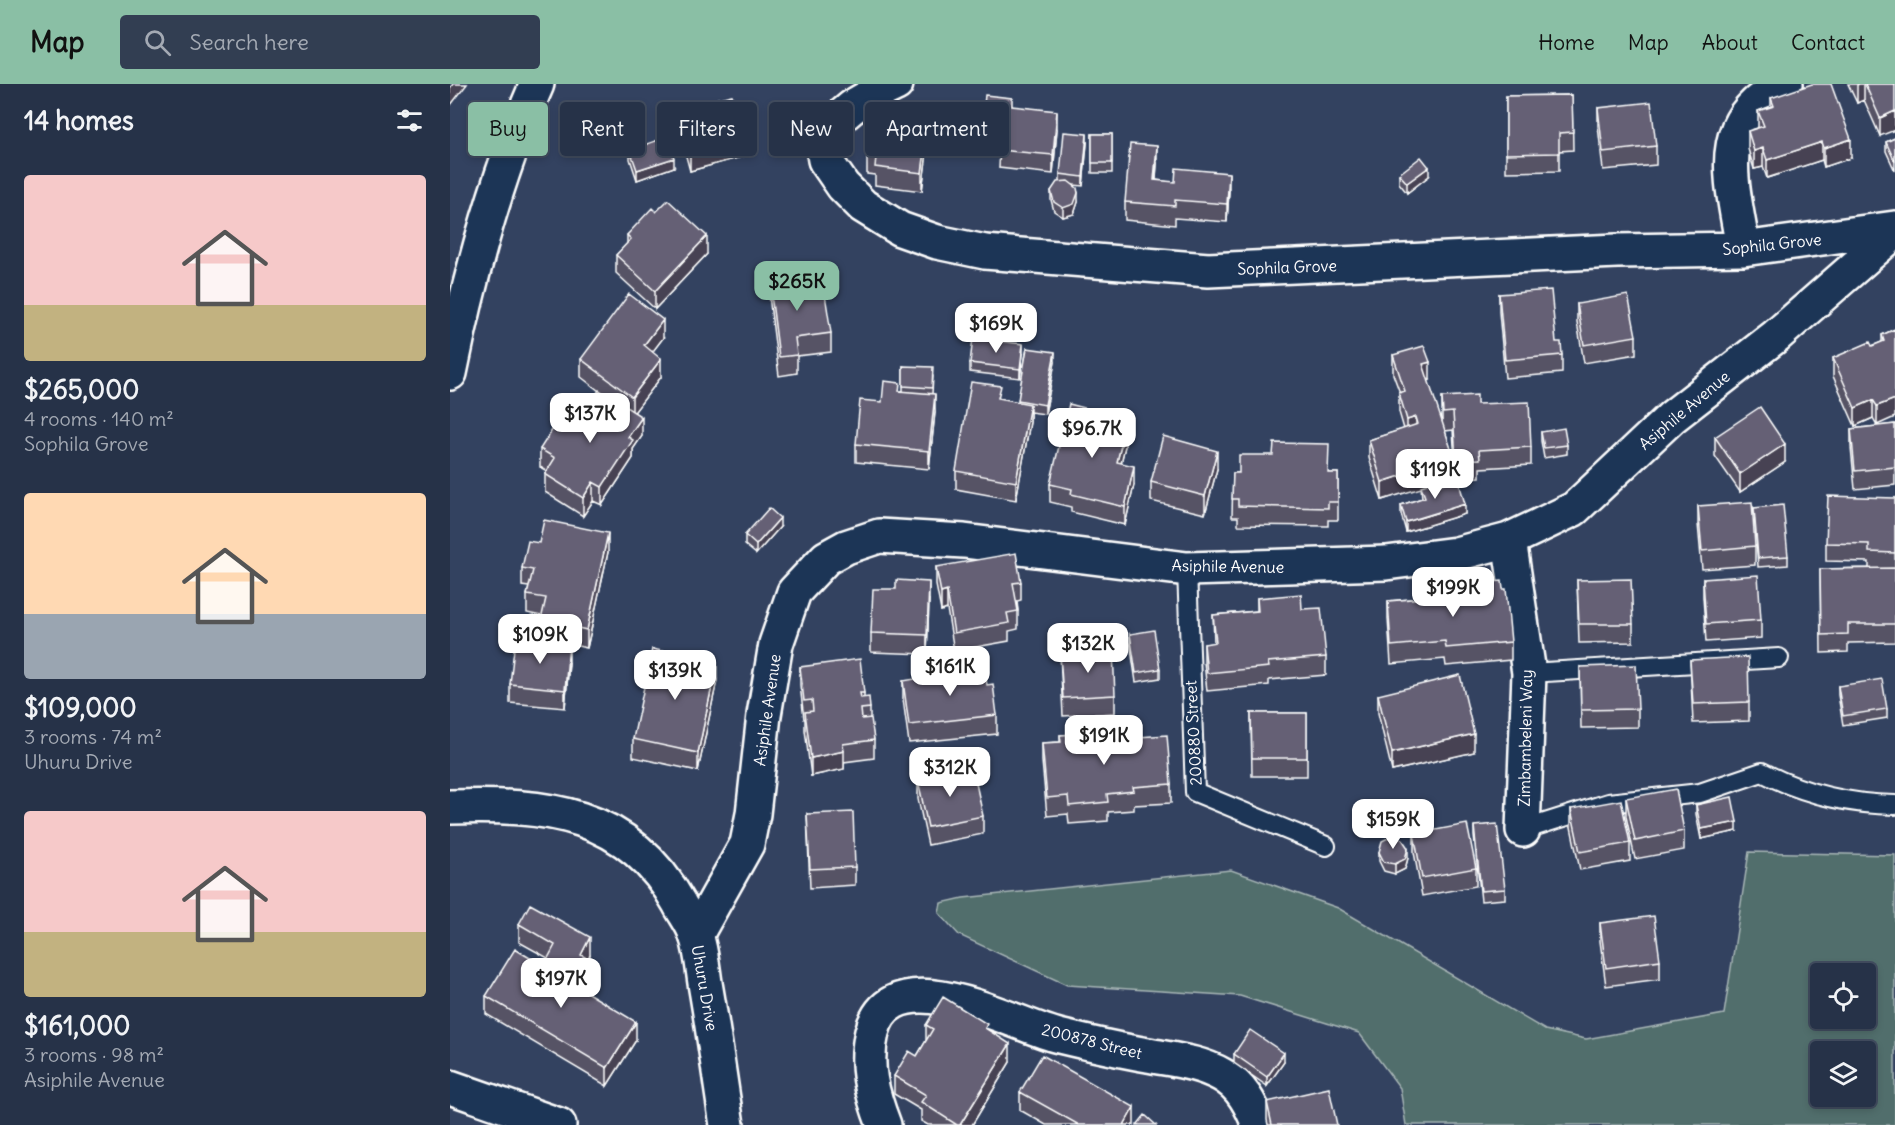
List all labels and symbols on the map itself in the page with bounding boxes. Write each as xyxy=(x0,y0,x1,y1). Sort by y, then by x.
street label: Sophila Grove xyxy=(1721,229,1823,259)
street label: Sophila Grove xyxy=(1237,255,1337,279)
pin: $265K xyxy=(755,261,839,312)
pin: $169K xyxy=(954,303,1038,354)
street label: Asiphile Avenue xyxy=(1634,366,1734,454)
pin: $137K xyxy=(548,393,632,444)
pin: $96.7K xyxy=(1043,408,1141,459)
pin: $119K xyxy=(1393,449,1477,500)
street label: Asiphile Avenue xyxy=(1171,555,1285,577)
pin: $199K xyxy=(1411,567,1495,618)
pin: $109K xyxy=(498,614,582,665)
pin: $132K xyxy=(1046,623,1130,674)
pin: $161K xyxy=(908,646,992,697)
pin: $139K xyxy=(633,650,717,701)
street label: Asiphile Avenue xyxy=(749,653,785,767)
street label: Zimbambeleni Way xyxy=(1514,669,1536,807)
street label: 200880 Street xyxy=(1180,679,1206,786)
pin: $191K xyxy=(1062,715,1146,766)
pin: $312K xyxy=(908,747,992,798)
pin: $159K xyxy=(1351,799,1435,850)
street label: Uhuru Drive xyxy=(688,943,722,1033)
pin: $197K xyxy=(519,958,603,1009)
street label: 200878 Street xyxy=(1040,1019,1145,1063)

